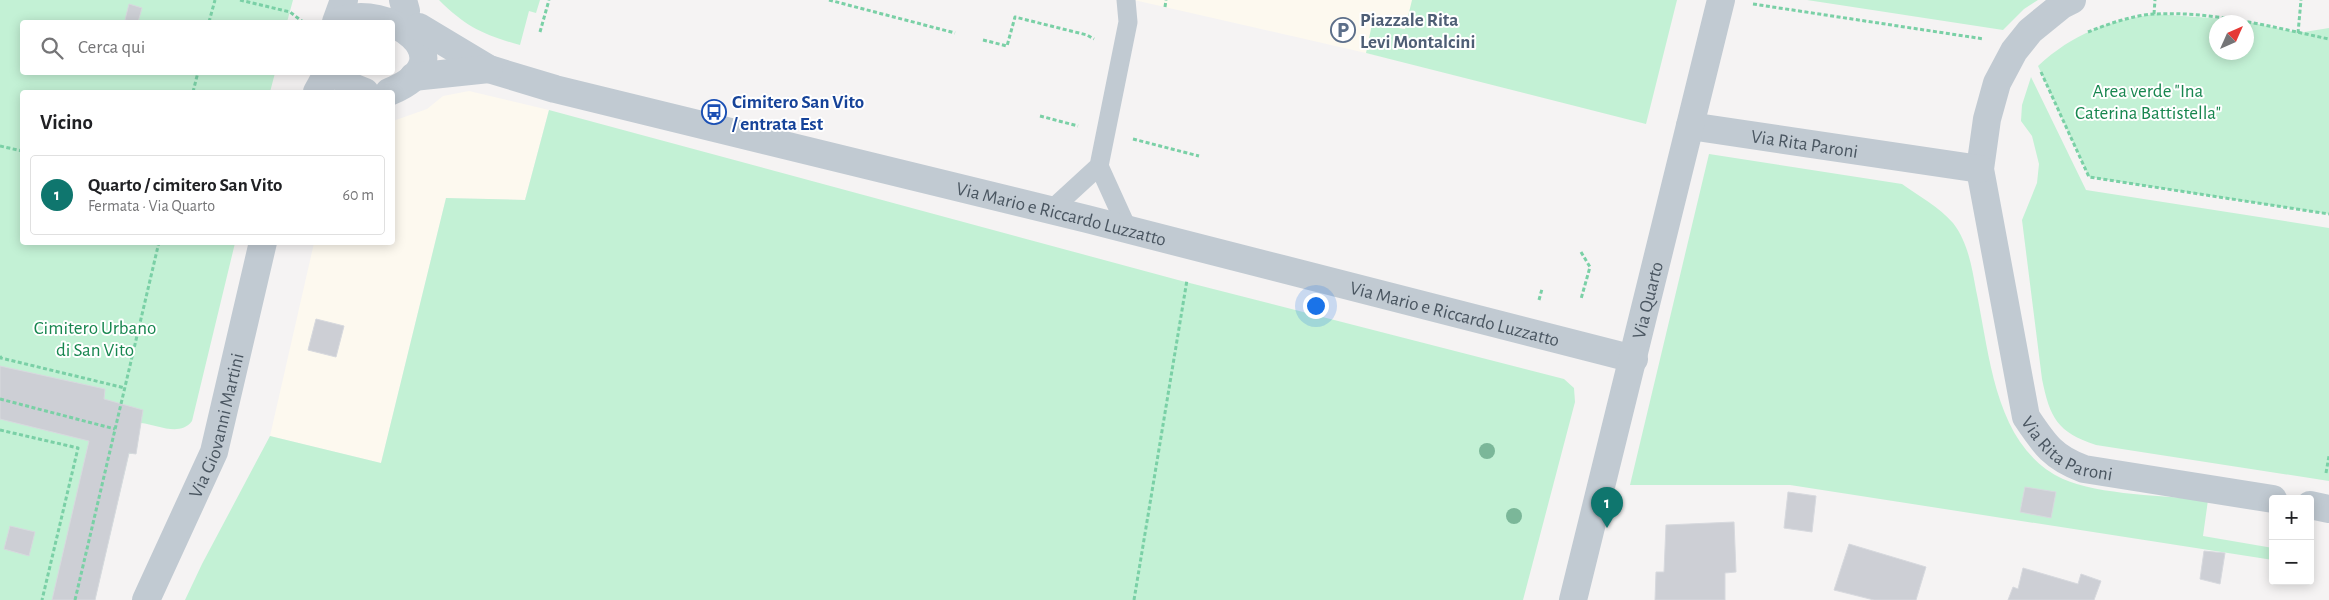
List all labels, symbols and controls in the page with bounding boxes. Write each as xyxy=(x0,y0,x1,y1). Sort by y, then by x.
place label: Piazzale Rita Levi Montalcini xyxy=(1360,11,1475,52)
north arrow xyxy=(2209,15,2254,60)
parking icon: Piazzale Rita Levi Montalcini xyxy=(1330,17,1356,43)
search box xyxy=(20,20,395,75)
icon: search xyxy=(38,34,66,62)
text: Cerca qui xyxy=(78,38,145,57)
park label: Area verde "Ina Caterina Battistella" xyxy=(2075,82,2221,123)
place label: Cimitero San Vito / entrata Est xyxy=(731,93,864,134)
bus stop icon: Cimitero San Vito / entrata Est xyxy=(701,99,727,125)
text: Vicino xyxy=(40,112,93,133)
street label: Via Rita Paroni xyxy=(1750,127,1859,162)
text: Quarto / cimitero San Vito xyxy=(88,176,282,195)
street label: Via Mario e Riccardo Luzzatto xyxy=(954,179,1168,250)
text: 1 xyxy=(54,187,60,203)
text: 60 m xyxy=(343,187,374,203)
text: Fermata · Via Quarto xyxy=(88,198,215,214)
street label: Via Quarto xyxy=(1630,260,1667,341)
street label: Via Mario e Riccardo Luzzatto xyxy=(1348,279,1561,351)
your location xyxy=(1303,293,1329,319)
park label: Cimitero Urbano di San Vito xyxy=(34,319,156,360)
street label: Via Giovanni Martini xyxy=(186,351,248,501)
street label: Via Rita Paroni xyxy=(2017,413,2114,484)
pin: 1 xyxy=(1591,487,1623,528)
map controls xyxy=(2269,495,2314,585)
button: + xyxy=(2269,495,2314,540)
button: − xyxy=(2269,540,2314,585)

